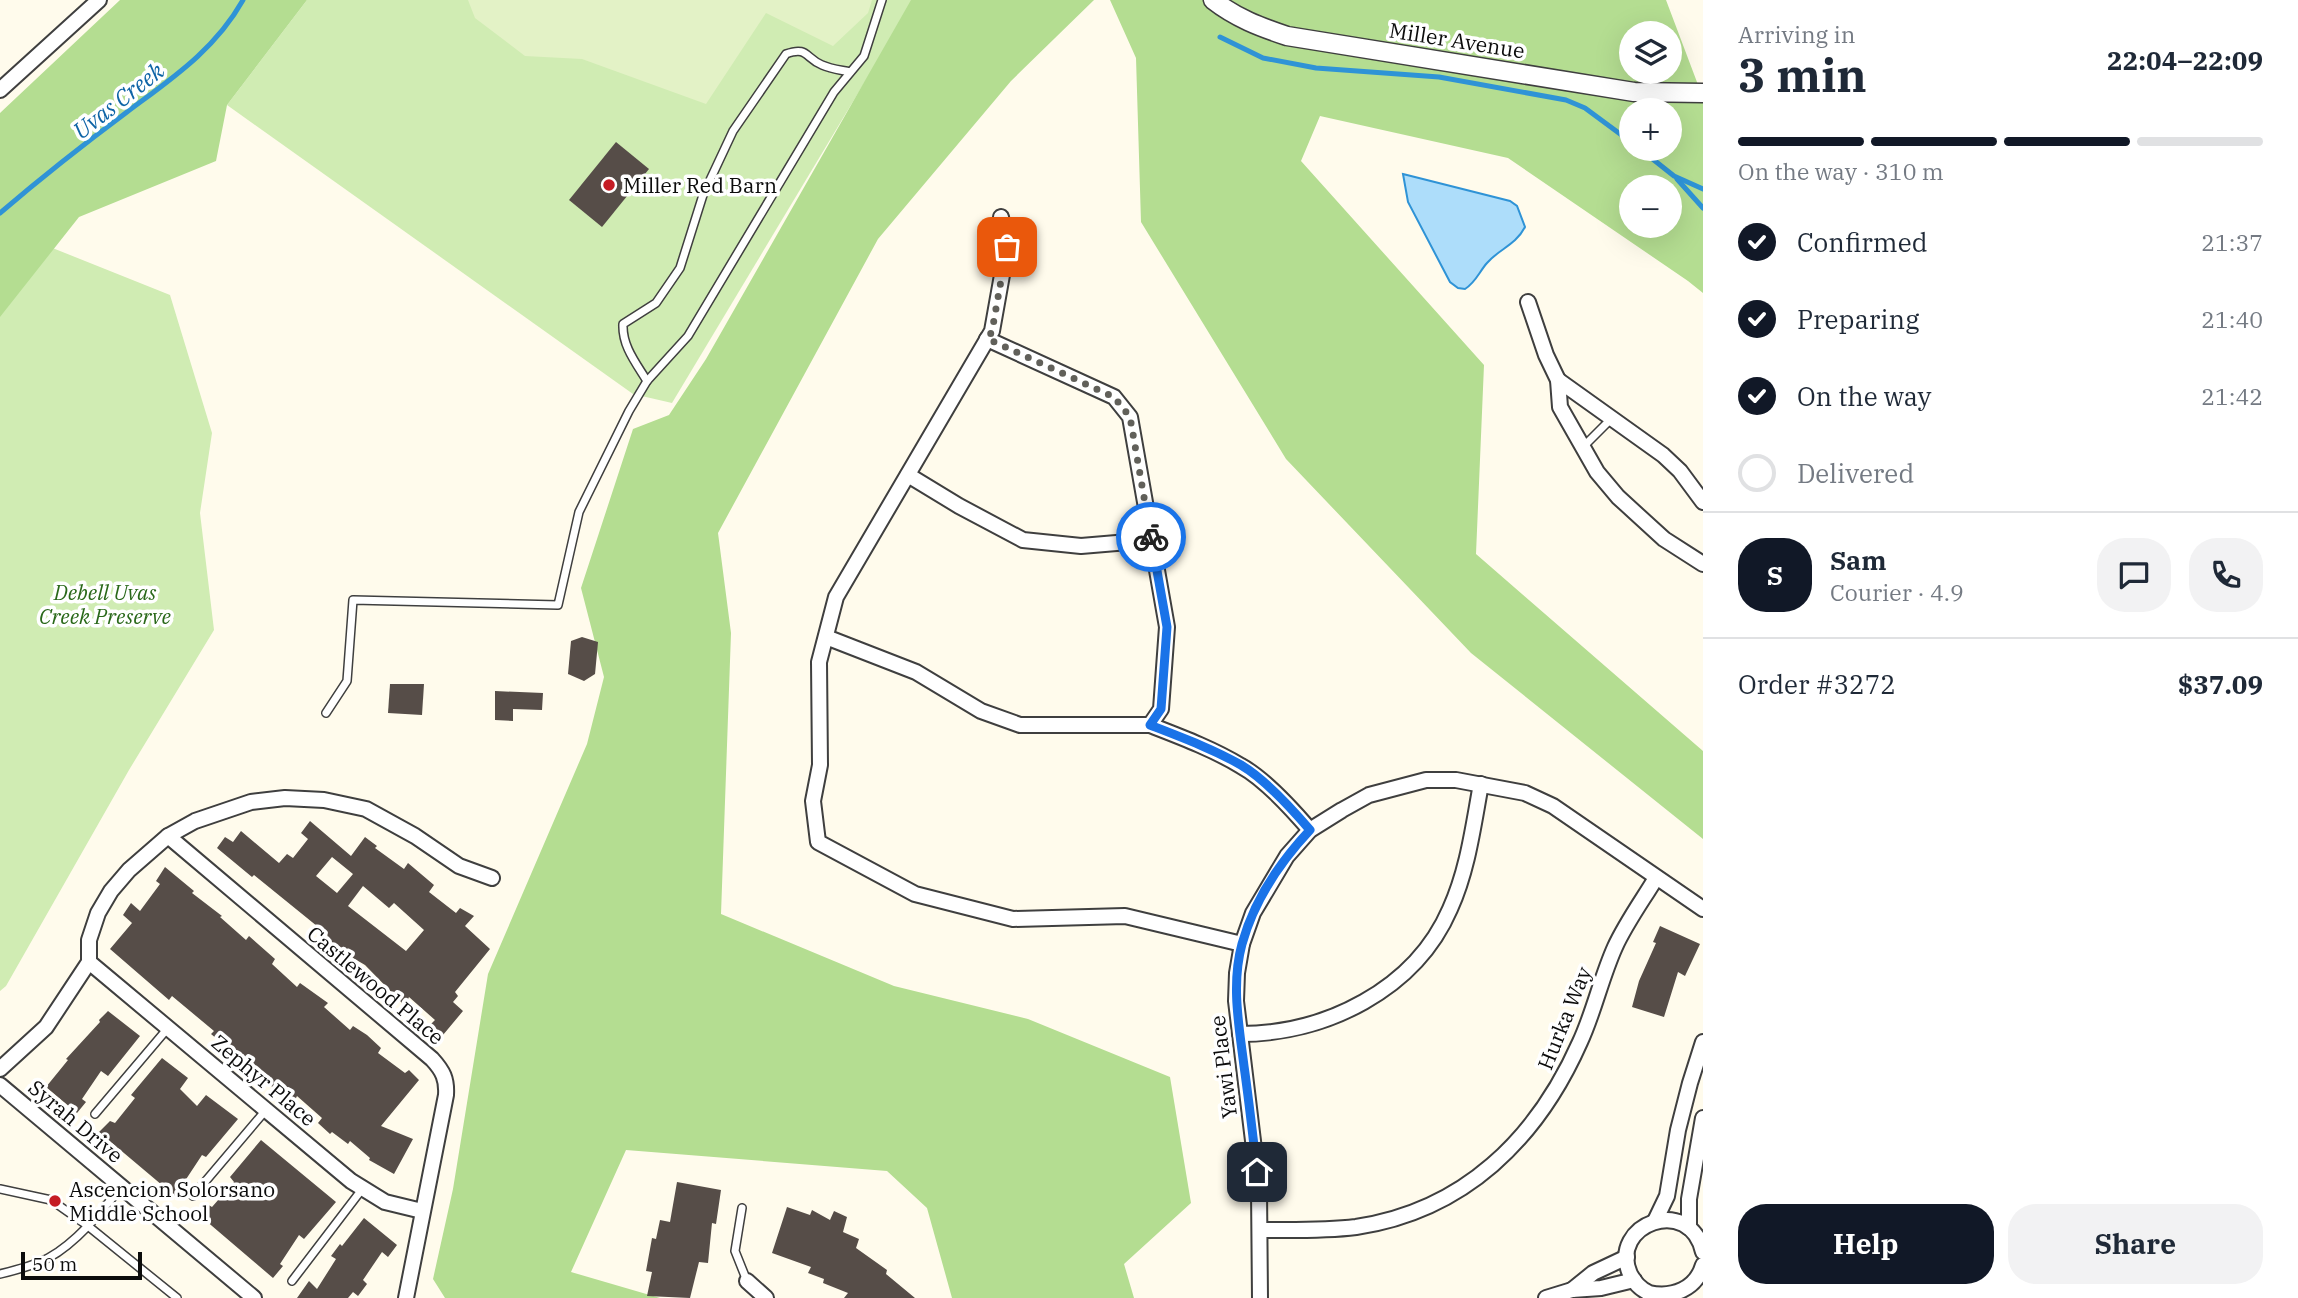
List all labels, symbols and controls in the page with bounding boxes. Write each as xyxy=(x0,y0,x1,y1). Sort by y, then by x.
street label: Miller Avenue xyxy=(1387,15,1527,65)
text: Arriving in xyxy=(1738,19,1855,49)
map controls xyxy=(1619,21,1682,238)
button: layers xyxy=(1619,21,1682,84)
text: 22:04–22:09 xyxy=(2107,43,2263,77)
text: 3 min xyxy=(1738,45,1867,105)
water label: Uvas Creek xyxy=(66,55,170,145)
button: + xyxy=(1619,98,1682,161)
text: On the way · 310 m xyxy=(1738,156,1944,186)
place label: Miller Red Barn xyxy=(623,171,777,199)
button: − xyxy=(1619,175,1682,238)
marker: Miller Red Barn xyxy=(601,177,617,193)
pin xyxy=(977,217,1037,277)
icon: check xyxy=(1738,223,1776,261)
text: Confirmed xyxy=(1797,225,1928,259)
text: 21:37 xyxy=(2201,227,2263,257)
icon: bag xyxy=(988,228,1026,266)
icon: check xyxy=(1738,300,1776,338)
text: Preparing xyxy=(1797,302,1919,336)
text: 21:40 xyxy=(2201,304,2263,334)
icon: check xyxy=(1738,377,1776,415)
text: On the way xyxy=(1797,379,1931,413)
text: 21:42 xyxy=(2201,381,2263,411)
text: Delivered xyxy=(1797,456,1914,490)
courier xyxy=(1116,502,1186,572)
icon: bike xyxy=(1132,518,1170,556)
button: chat xyxy=(2097,538,2171,612)
button: phone xyxy=(2189,538,2263,612)
text: Sam xyxy=(1830,543,1886,577)
text: S xyxy=(1767,558,1783,592)
text: Courier · 4.9 xyxy=(1830,577,1964,607)
park label: Debell Uvas Creek Preserve xyxy=(39,578,172,630)
text: Order #3272 xyxy=(1738,667,1896,701)
text: $37.09 xyxy=(2178,667,2263,701)
street label: Castlewood Place xyxy=(302,919,450,1051)
street label: Hurka Way xyxy=(1531,962,1598,1074)
street label: Yawi Place xyxy=(1203,1014,1243,1120)
street label: Zephyr Place xyxy=(206,1028,322,1132)
street label: Syrah Drive xyxy=(23,1073,129,1169)
pin xyxy=(1227,1142,1287,1202)
icon: home xyxy=(1238,1153,1276,1191)
place label: Ascencion Solorsano Middle School xyxy=(69,1175,275,1227)
marker: Ascencion Solorsano Middle School xyxy=(47,1193,63,1209)
button: Help xyxy=(1738,1204,1994,1284)
button: Share xyxy=(2008,1204,2263,1284)
scale bar xyxy=(21,1249,142,1281)
text: 50 m xyxy=(32,1252,77,1276)

